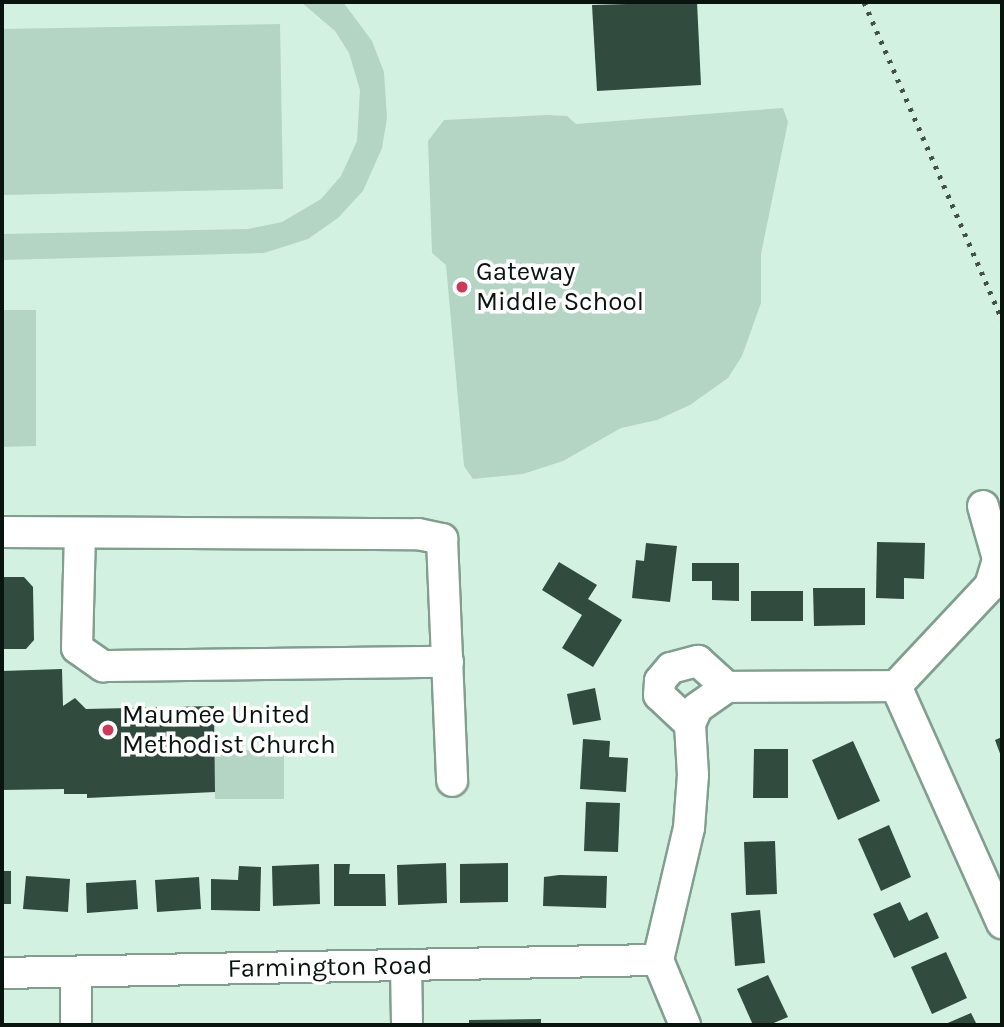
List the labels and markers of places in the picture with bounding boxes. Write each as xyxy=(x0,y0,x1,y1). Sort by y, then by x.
place label: Gateway Middle School xyxy=(476,256,644,318)
marker: Gateway Middle School xyxy=(454,279,470,295)
place label: Maumee United Methodist Church xyxy=(122,699,336,760)
marker: Maumee United Methodist Church xyxy=(100,722,116,738)

